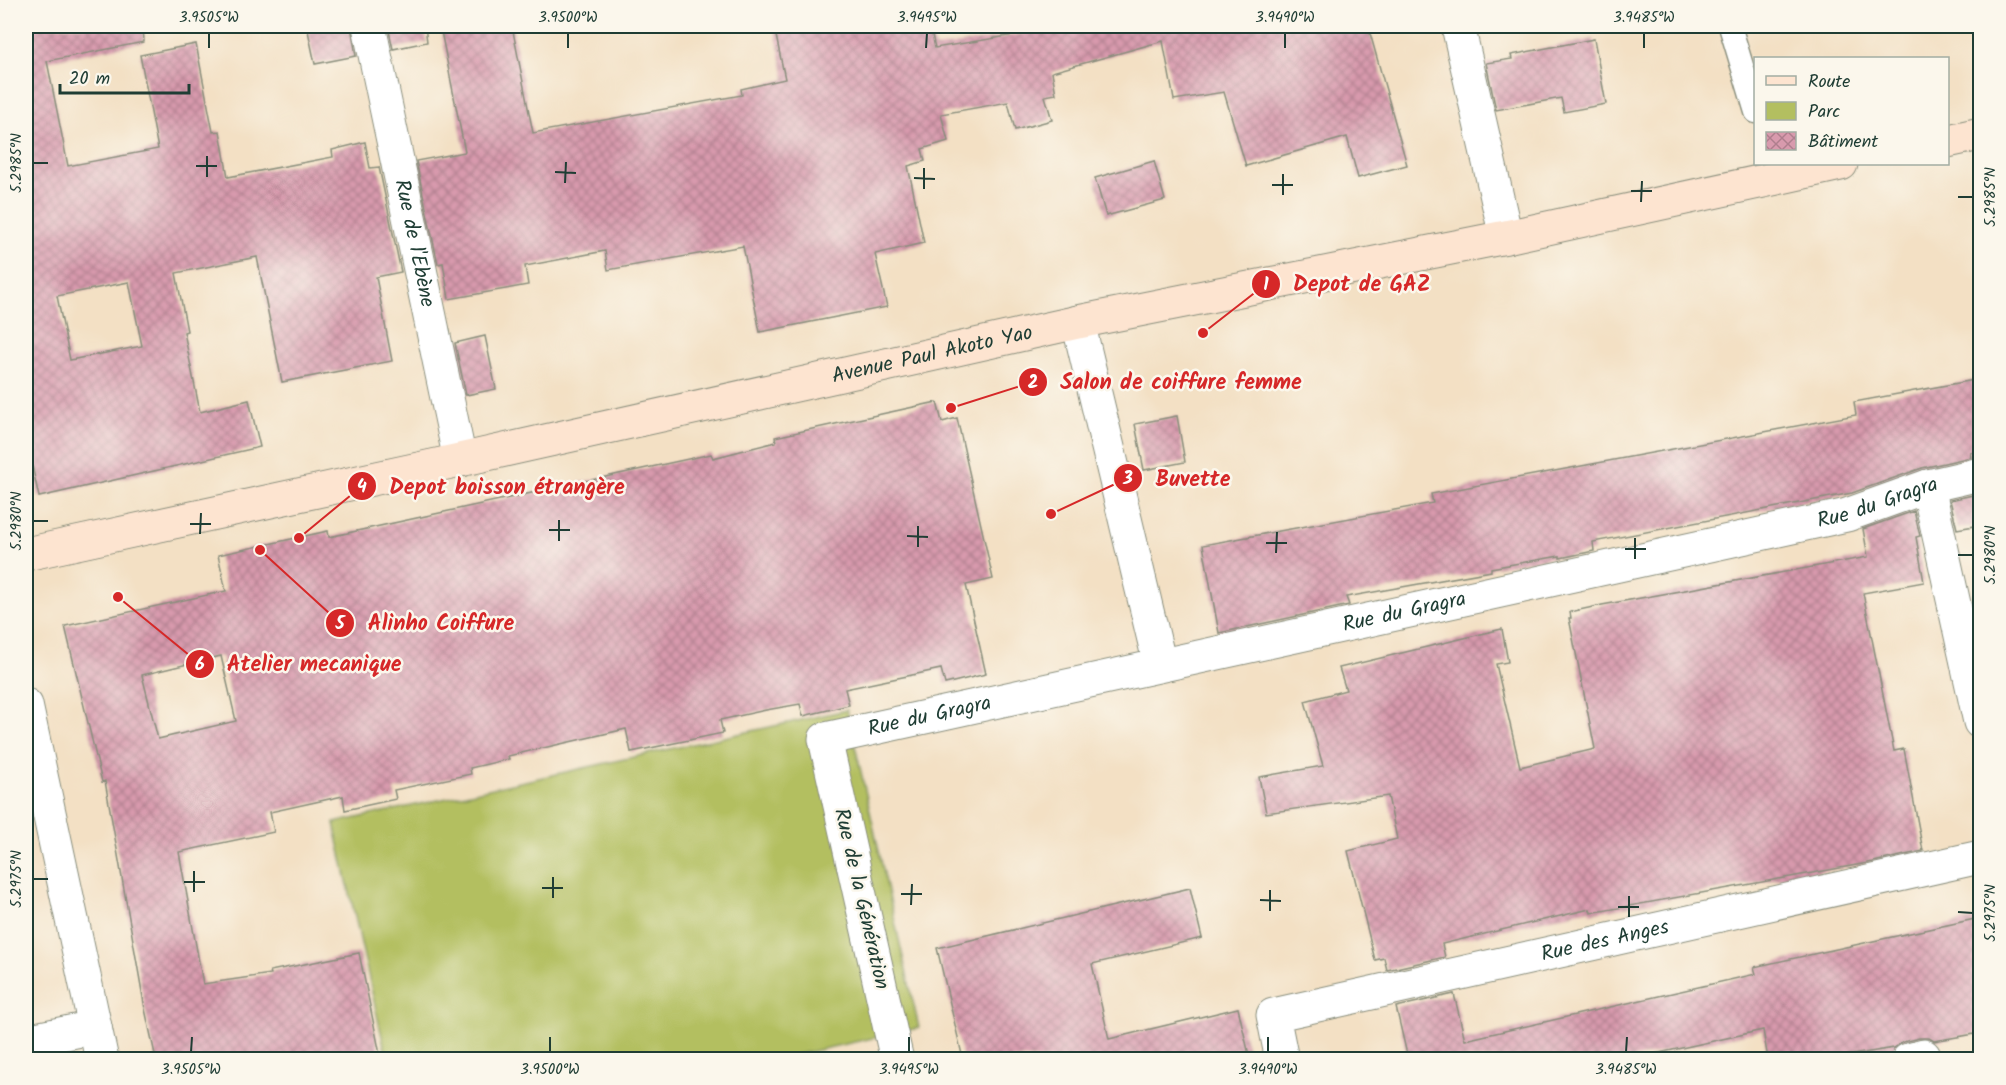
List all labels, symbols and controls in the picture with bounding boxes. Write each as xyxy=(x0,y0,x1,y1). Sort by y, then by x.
text: 3.9505°W xyxy=(179,6,239,30)
text: 3.9500°W xyxy=(538,6,598,30)
text: 3.9495°W xyxy=(897,6,957,30)
text: 3.9490°W xyxy=(1255,6,1315,30)
text: 3.9485°W xyxy=(1613,6,1675,30)
scale bar xyxy=(60,57,189,95)
legend xyxy=(1754,57,1949,165)
text: 20 m xyxy=(69,65,110,94)
text: Route xyxy=(1808,68,1850,97)
text: Parc xyxy=(1808,98,1840,127)
text: Bâtiment xyxy=(1808,128,1879,157)
text: 5.2985°N xyxy=(5,133,29,193)
text: 5.2985°N xyxy=(1979,167,2003,227)
street label: Rue de l'Ebène xyxy=(385,176,444,311)
callout: Depot de GAZ xyxy=(1251,264,1443,304)
text: Depot de GAZ xyxy=(1293,268,1431,303)
text: 1 xyxy=(1263,271,1269,300)
street label: Avenue Paul Akoto Yao xyxy=(829,316,1036,393)
callout: Salon de coiffure femme xyxy=(1018,362,1314,402)
text: Salon de coiffure femme xyxy=(1060,366,1302,401)
text: 2 xyxy=(1028,369,1038,398)
callout: Buvette xyxy=(1113,458,1242,498)
text: Buvette xyxy=(1155,463,1231,498)
text: 3 xyxy=(1122,465,1133,494)
callout: Depot boisson étrangère xyxy=(347,466,636,506)
street label: Rue du Gragra xyxy=(1814,468,1941,538)
text: Depot boisson étrangère xyxy=(389,471,625,506)
text: 4 xyxy=(357,473,367,502)
text: 5.2980°N xyxy=(5,491,29,551)
text: 5.2980°N xyxy=(1979,525,2003,585)
street label: Rue du Gragra xyxy=(1339,582,1469,642)
callout: Alinho Coiffure xyxy=(325,603,526,643)
text: Alinho Coiffure xyxy=(368,607,514,642)
text: 5 xyxy=(334,610,346,639)
callout: Atelier mecanique xyxy=(185,644,414,684)
text: Atelier mecanique xyxy=(227,648,402,683)
text: 6 xyxy=(195,651,205,680)
street label: Rue du Gragra xyxy=(865,687,994,746)
street label: Rue de la Génération xyxy=(824,805,898,993)
text: 5.2975°N xyxy=(5,850,29,908)
text: 5.2975°N xyxy=(1979,884,2003,942)
street label: Rue des Anges xyxy=(1538,911,1672,971)
text: 3.9505°W xyxy=(161,1058,221,1082)
text: 3.9500°W xyxy=(520,1058,580,1082)
text: 3.9495°W xyxy=(879,1058,939,1082)
text: 3.9490°W xyxy=(1238,1058,1298,1082)
text: 3.9485°W xyxy=(1595,1058,1657,1082)

